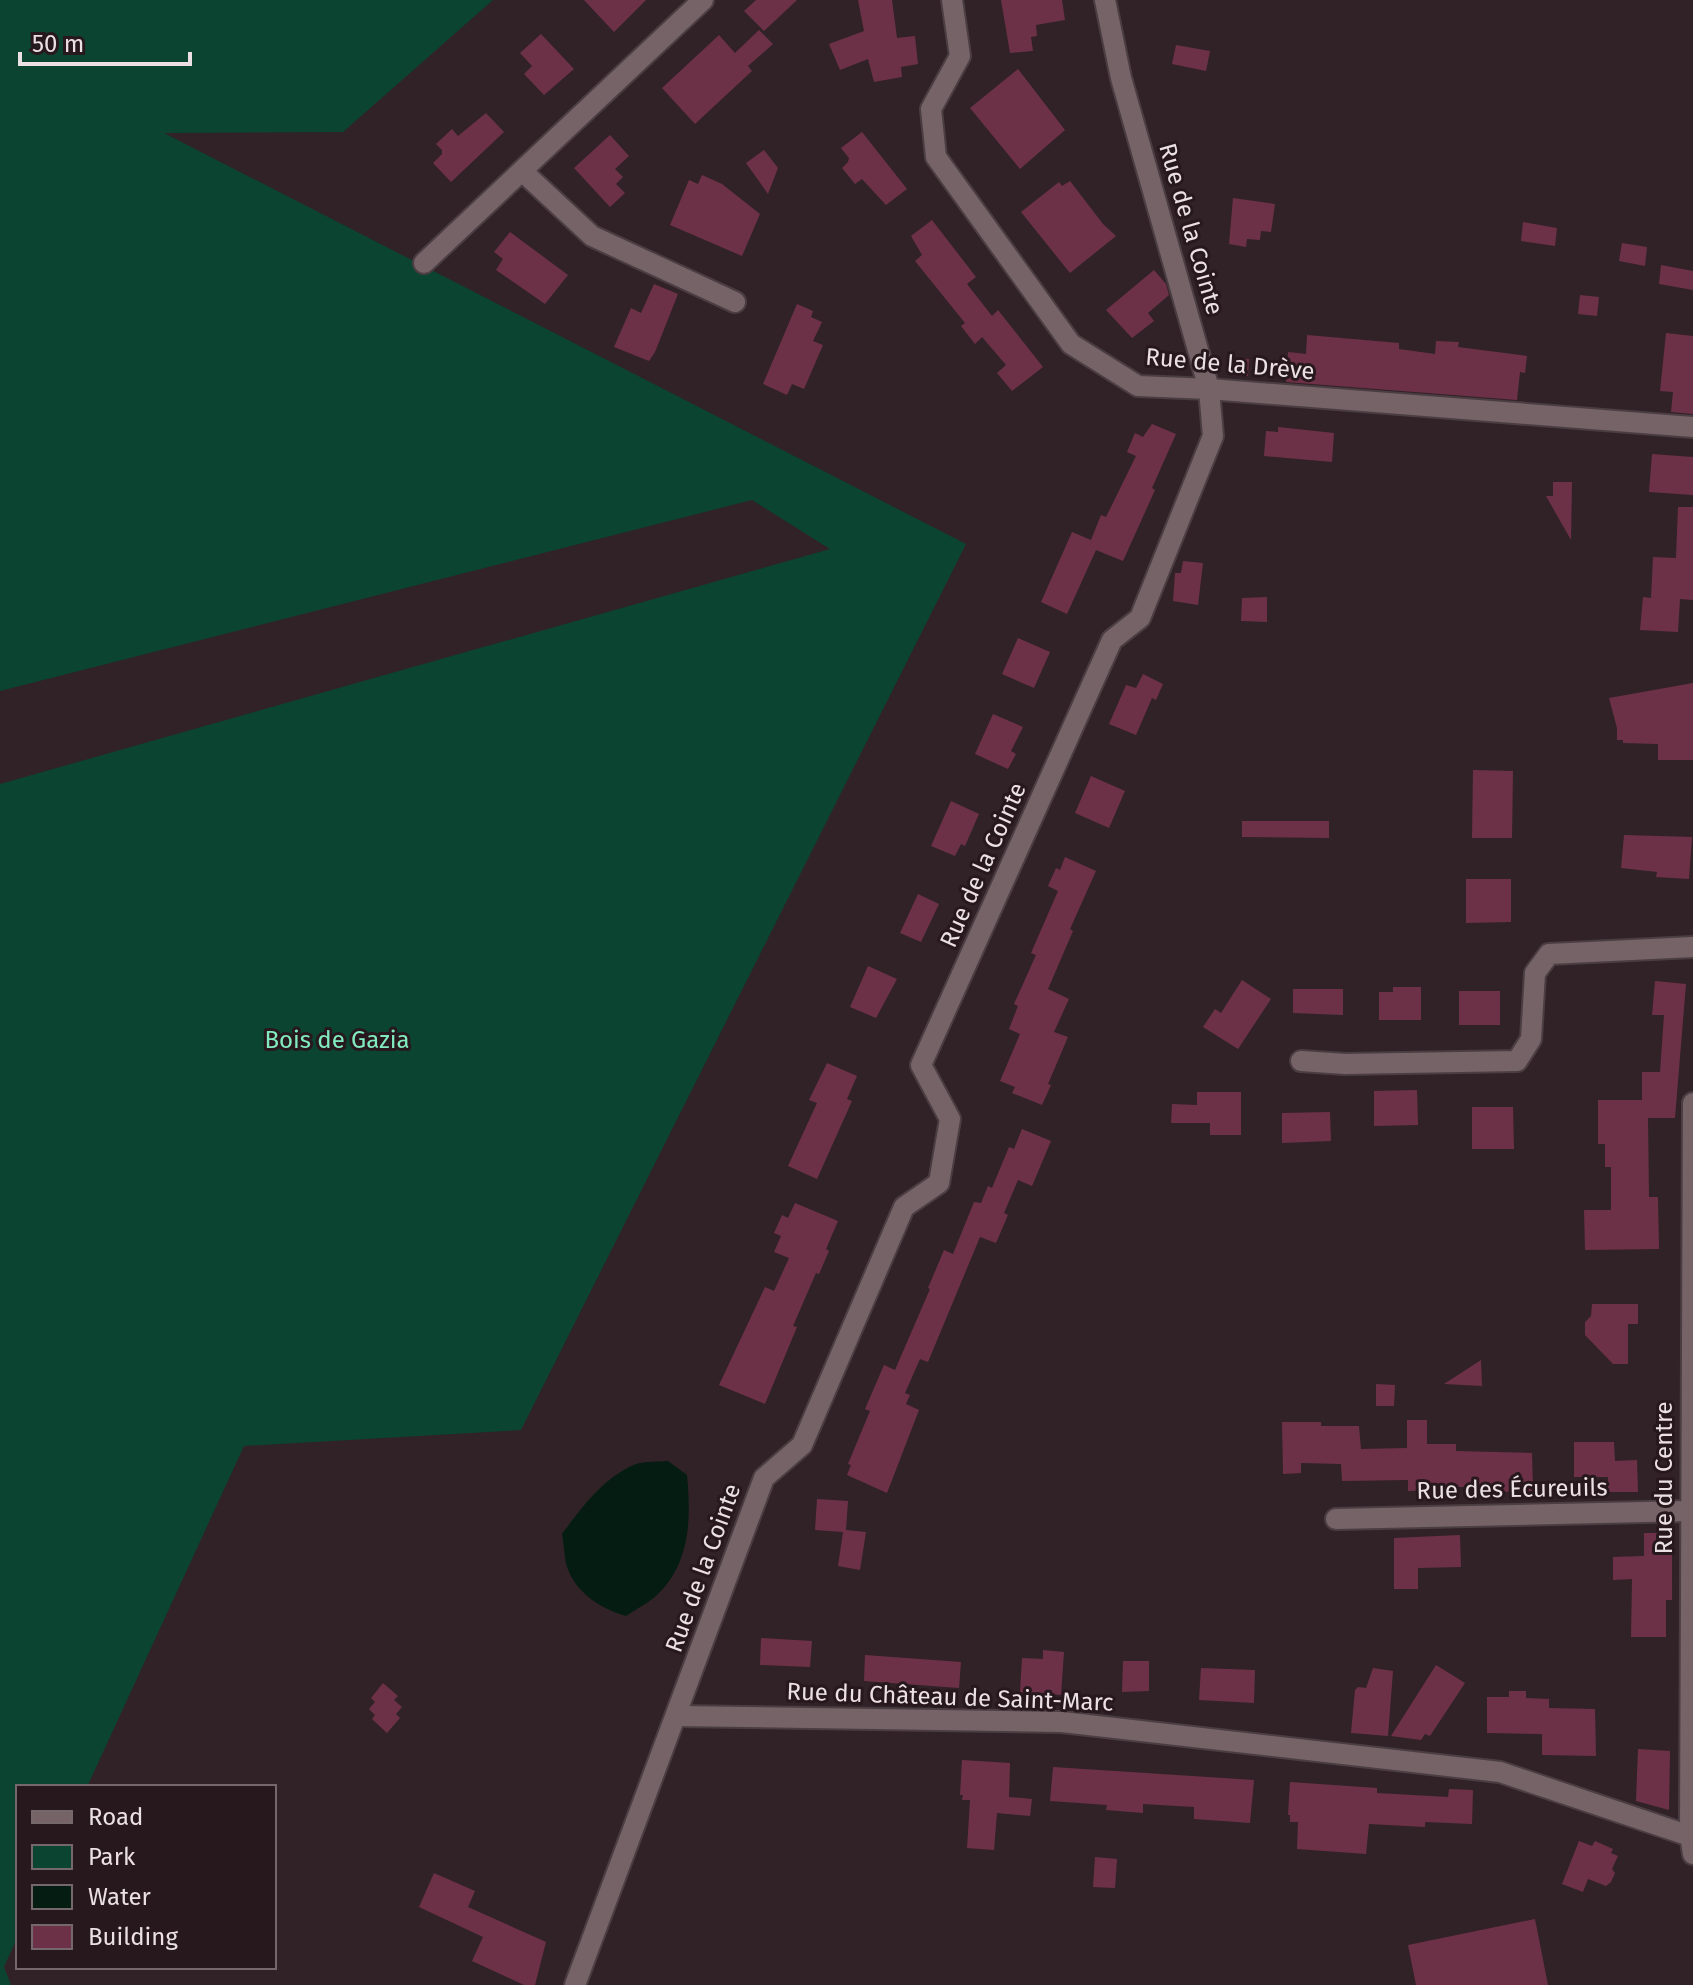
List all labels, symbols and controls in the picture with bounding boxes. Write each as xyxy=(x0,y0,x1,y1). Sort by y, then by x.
scale bar xyxy=(20,16,190,66)
text: 50 m xyxy=(32,30,84,58)
street label: Rue de la Cointe xyxy=(1153,140,1229,318)
street label: Rue de la Drève xyxy=(1144,343,1316,385)
street label: Rue de la Cointe xyxy=(934,778,1032,952)
park label: Bois de Gazia xyxy=(264,1026,410,1054)
street label: Rue du Centre xyxy=(1650,1402,1678,1555)
street label: Rue des Écureuils xyxy=(1416,1472,1608,1505)
street label: Rue de la Cointe xyxy=(660,1480,746,1656)
street label: Rue du Château de Saint-Marc xyxy=(786,1677,1114,1717)
legend xyxy=(16,1785,276,1969)
text: Road xyxy=(88,1803,143,1831)
text: Park xyxy=(88,1843,136,1871)
text: Water xyxy=(88,1883,152,1911)
text: Building xyxy=(88,1923,178,1951)

